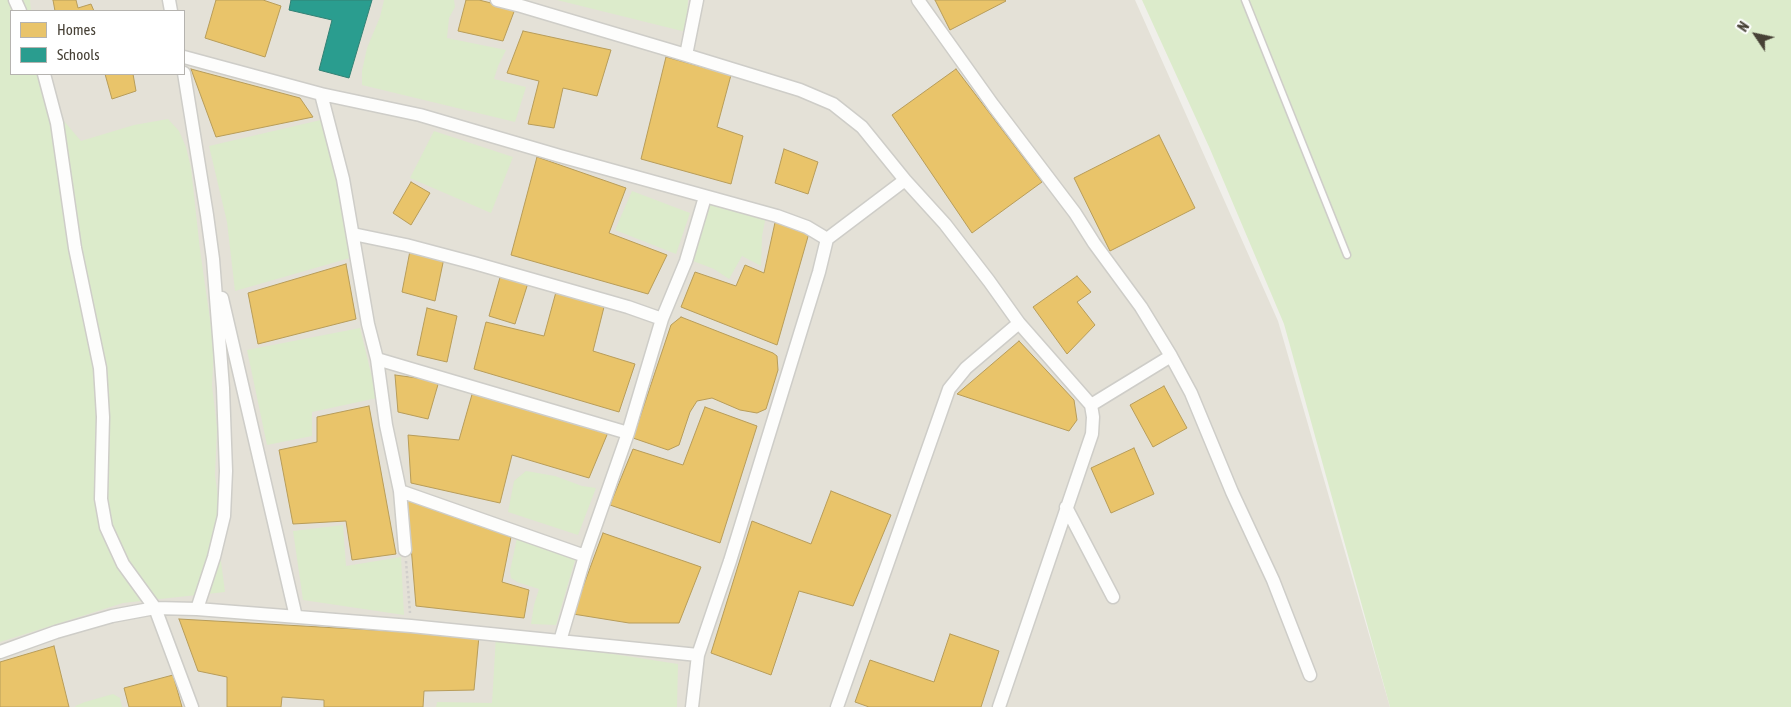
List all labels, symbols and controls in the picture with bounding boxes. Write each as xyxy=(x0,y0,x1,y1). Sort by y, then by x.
legend xyxy=(10,10,185,75)
north arrow xyxy=(1731,10,1781,60)
text: N xyxy=(1735,19,1753,35)
text: Homes xyxy=(57,21,96,38)
text: Schools xyxy=(57,46,100,63)

